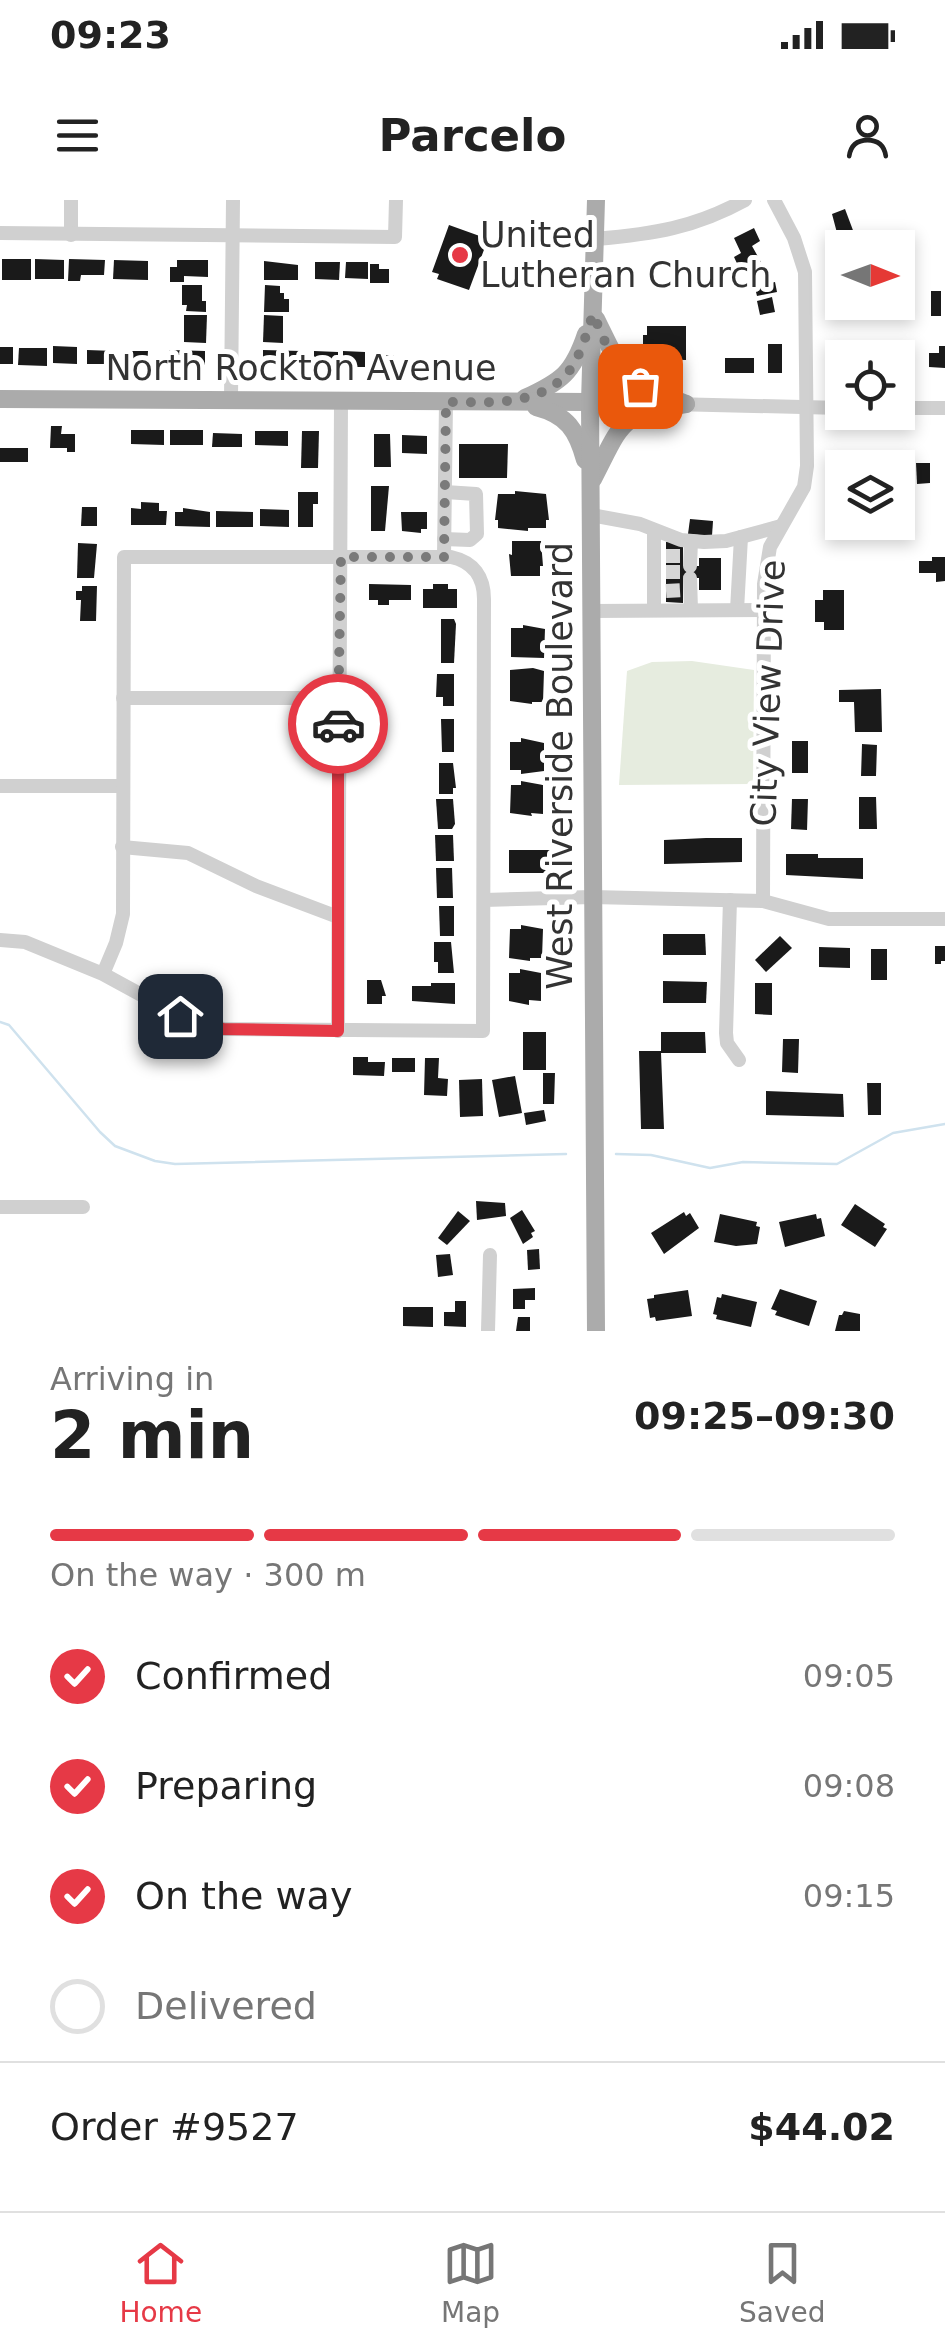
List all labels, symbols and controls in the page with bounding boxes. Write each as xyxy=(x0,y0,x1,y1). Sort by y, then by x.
text: 09:23 xyxy=(50,13,171,57)
icon: menu xyxy=(50,108,105,163)
icon: person xyxy=(840,108,895,163)
text: Parcelo xyxy=(379,109,566,162)
place label: United Lutheran Church xyxy=(480,215,772,295)
north arrow xyxy=(825,230,915,320)
map controls xyxy=(825,230,915,540)
marker: United Lutheran Church xyxy=(449,244,471,266)
button: locate xyxy=(825,340,915,430)
pin xyxy=(598,344,683,429)
street label: North Rockton Avenue xyxy=(105,348,497,388)
icon: bag xyxy=(613,359,668,414)
button: layers xyxy=(825,450,915,540)
street label: West Riverside Boulevard xyxy=(540,542,580,990)
street label: City View Drive xyxy=(743,559,793,827)
courier xyxy=(288,674,388,774)
icon: car xyxy=(311,697,366,752)
pin xyxy=(138,974,223,1059)
icon: home xyxy=(153,989,208,1044)
text: Arriving in xyxy=(50,1360,214,1398)
text: 09:25–09:30 xyxy=(634,1394,895,1438)
text: 2 min xyxy=(50,1398,254,1473)
text: On the way · 300 m xyxy=(50,1556,366,1594)
icon: check xyxy=(50,1649,105,1704)
text: Confirmed xyxy=(135,1654,332,1698)
text: 09:05 xyxy=(803,1657,895,1695)
icon: check xyxy=(50,1759,105,1814)
text: Preparing xyxy=(135,1764,317,1808)
text: 09:08 xyxy=(803,1767,895,1805)
icon: check xyxy=(50,1869,105,1924)
text: On the way xyxy=(135,1874,352,1918)
text: 09:15 xyxy=(803,1877,895,1915)
text: Delivered xyxy=(135,1984,317,2028)
text: Order #9527 xyxy=(50,2105,299,2149)
text: $44.02 xyxy=(748,2105,895,2149)
tab: Home xyxy=(119,2236,202,2329)
tab: Map xyxy=(441,2236,500,2329)
tab: Saved xyxy=(739,2236,826,2329)

